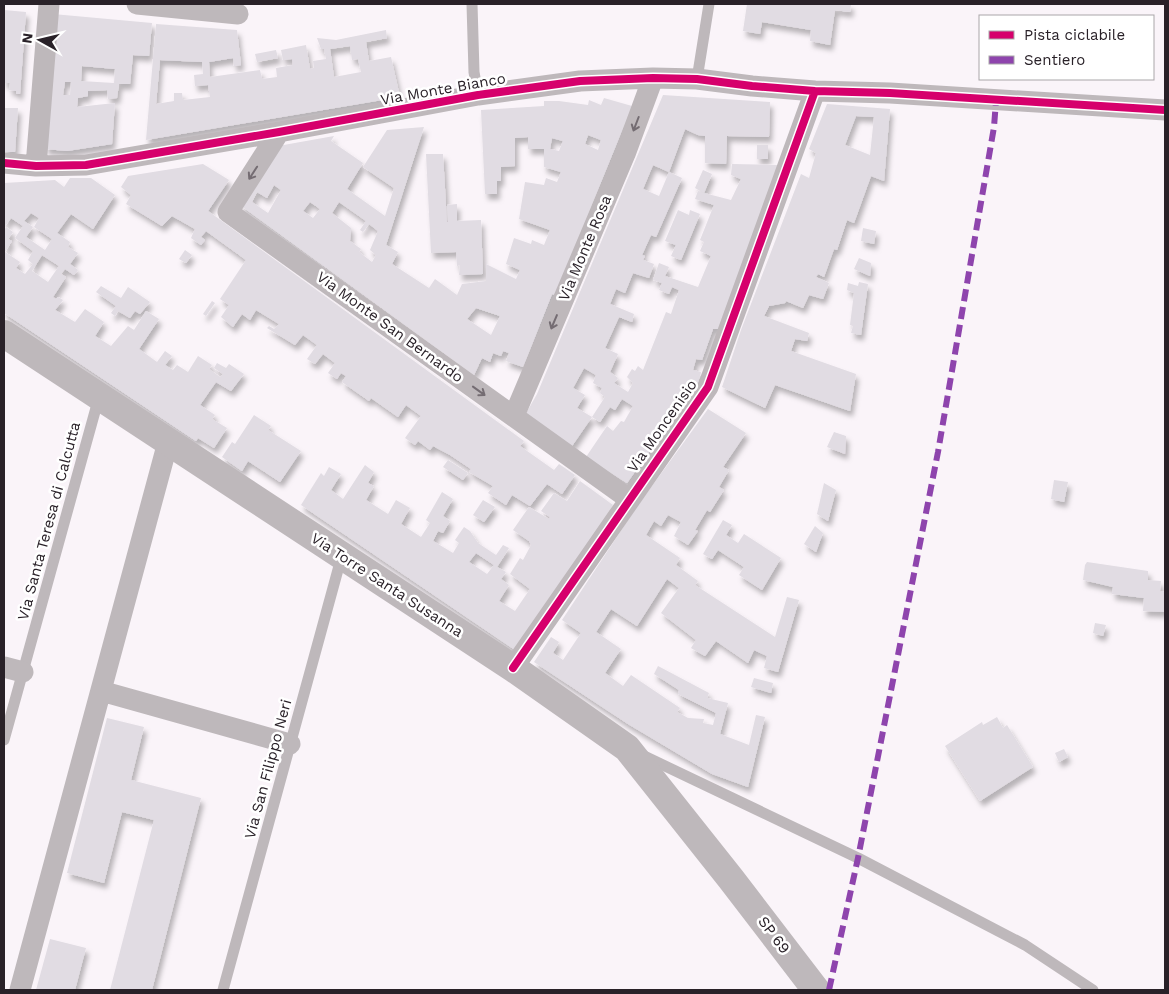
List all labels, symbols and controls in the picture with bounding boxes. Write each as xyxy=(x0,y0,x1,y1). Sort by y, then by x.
north arrow xyxy=(15,15,65,65)
legend xyxy=(979,15,1154,80)
text: Pista ciclabile xyxy=(1024,26,1125,44)
text: N xyxy=(18,32,36,44)
text: Sentiero xyxy=(1024,51,1085,69)
street label: Via Monte Bianco xyxy=(379,69,507,109)
one-way arrow xyxy=(631,115,640,131)
one-way arrow xyxy=(247,166,257,180)
street label: Via Monte Rosa xyxy=(555,192,616,304)
street label: Via Monte San Bernardo xyxy=(313,268,467,386)
one-way arrow xyxy=(548,314,558,329)
street label: Via Moncenisio xyxy=(623,376,701,476)
one-way arrow xyxy=(472,386,486,396)
street label: Via Santa Teresa di Calcutta xyxy=(14,419,84,622)
street label: Via Torre Santa Susanna xyxy=(308,529,467,641)
street label: Via San Filippo Neri xyxy=(241,697,295,841)
street label: SP 69 xyxy=(754,913,794,957)

